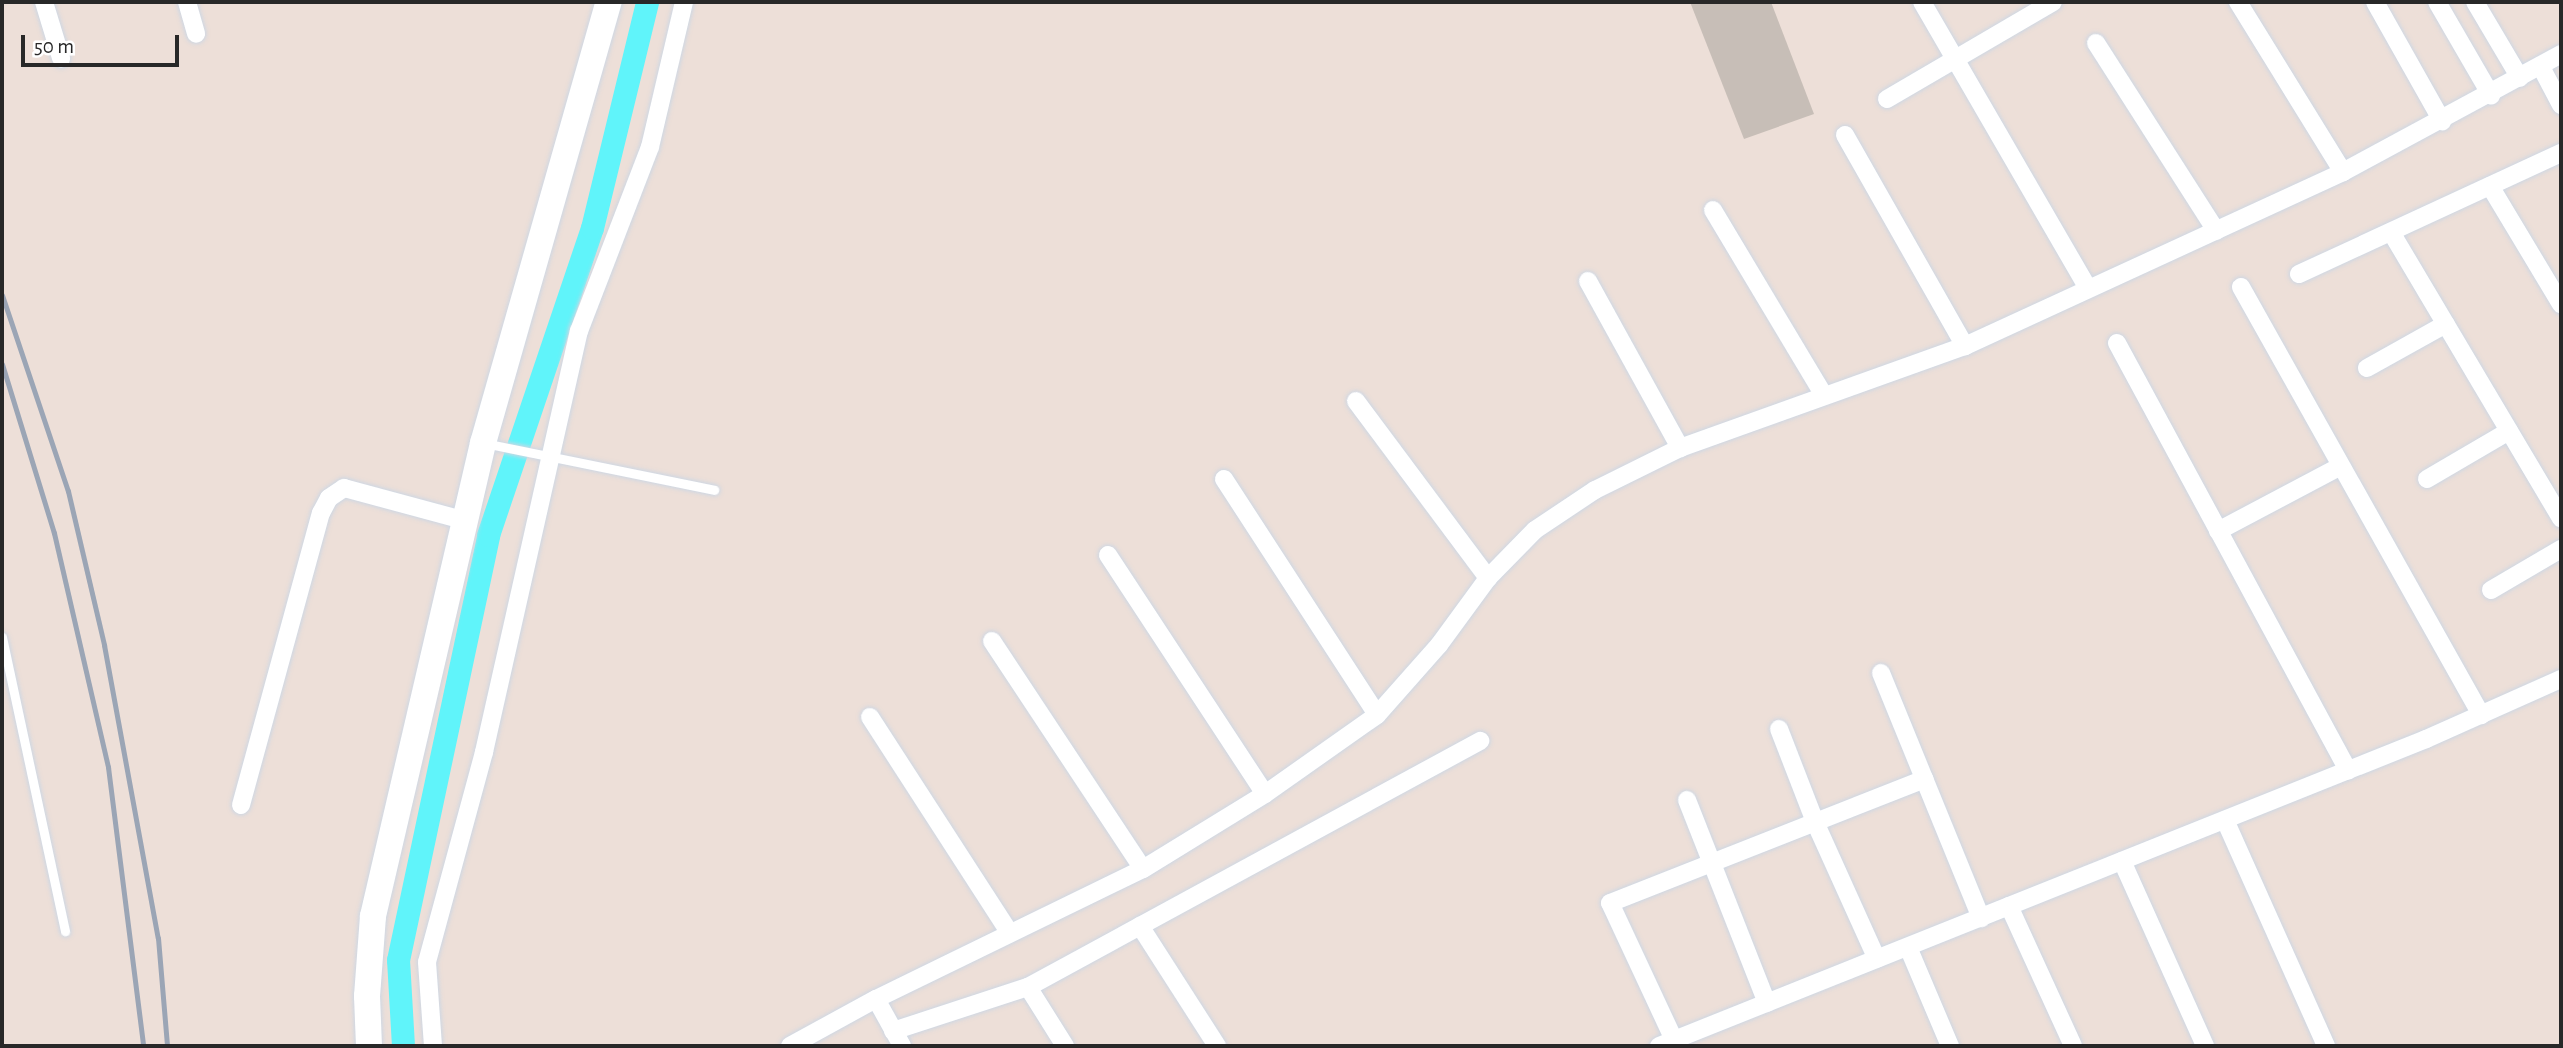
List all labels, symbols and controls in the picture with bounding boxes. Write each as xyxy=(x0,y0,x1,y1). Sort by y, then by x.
scale bar xyxy=(24,21,182,65)
text: 50 m xyxy=(34,36,74,57)

